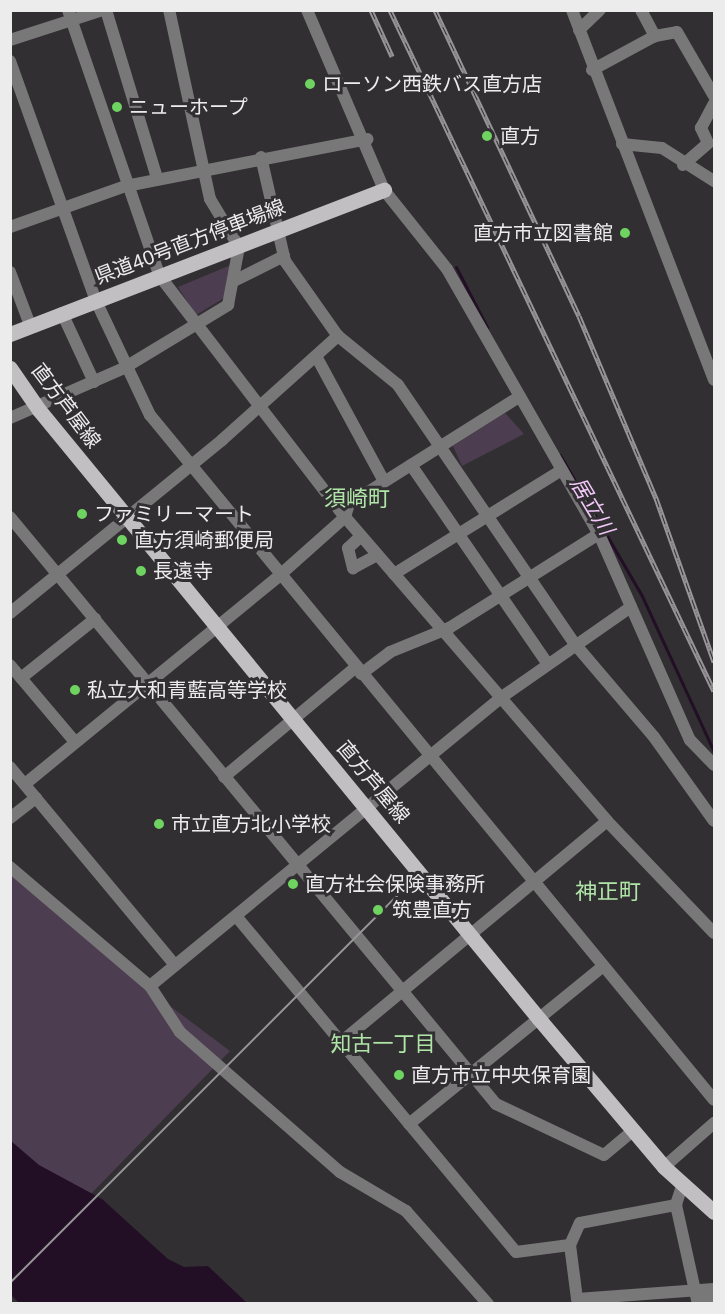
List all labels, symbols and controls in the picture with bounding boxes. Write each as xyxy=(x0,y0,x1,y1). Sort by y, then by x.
place label: ローソン西鉄バス直方店 xyxy=(322,72,542,96)
marker: ローソン西鉄バス直方店 xyxy=(303,77,317,91)
place label: ニューホープ xyxy=(129,95,249,119)
marker: ニューホープ xyxy=(110,100,124,114)
place label: 直方 xyxy=(500,124,540,148)
marker: 直方 xyxy=(478,127,496,145)
street label: 県道40号直方停車場線 xyxy=(91,195,289,289)
place label: 直方市立図書館 xyxy=(473,221,613,245)
marker: 直方市立図書館 xyxy=(618,226,632,240)
street label: 直方芦屋線 xyxy=(26,359,106,453)
water label: 居立川 xyxy=(565,473,619,539)
district label: 須崎町 xyxy=(324,486,390,512)
place label: ファミリーマート xyxy=(94,502,254,526)
marker: ファミリーマート xyxy=(75,507,89,521)
place label: 直方須崎郵便局 xyxy=(134,528,274,552)
marker: 直方須崎郵便局 xyxy=(115,533,129,547)
place label: 長遠寺 xyxy=(153,559,213,583)
marker: 長遠寺 xyxy=(134,564,148,578)
place label: 私立大和青藍高等学校 xyxy=(87,678,287,702)
marker: 私立大和青藍高等学校 xyxy=(68,683,82,697)
street label: 直方芦屋線 xyxy=(332,736,414,828)
place label: 市立直方北小学校 xyxy=(171,812,331,836)
marker: 市立直方北小学校 xyxy=(152,817,166,831)
place label: 直方社会保険事務所 xyxy=(305,872,485,896)
marker: 直方社会保険事務所 xyxy=(286,877,300,891)
district label: 神正町 xyxy=(575,879,641,905)
place label: 筑豊直方 xyxy=(392,898,472,922)
marker: 筑豊直方 xyxy=(369,901,387,919)
district label: 知古一丁目 xyxy=(331,1031,435,1057)
place label: 直方市立中央保育園 xyxy=(411,1063,591,1087)
marker: 直方市立中央保育園 xyxy=(392,1068,406,1082)

